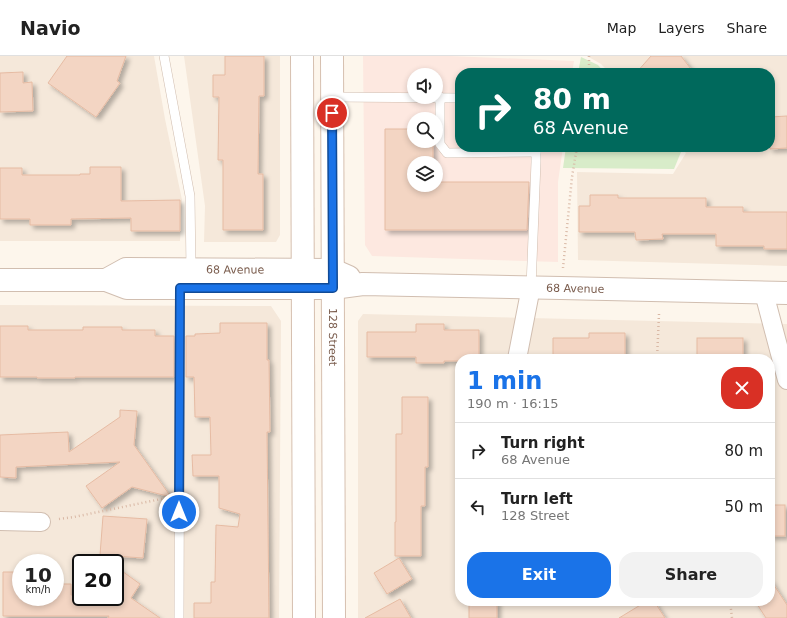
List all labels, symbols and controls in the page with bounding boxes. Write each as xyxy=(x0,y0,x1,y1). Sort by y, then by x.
text: Navio xyxy=(20,17,81,39)
text: Map xyxy=(607,20,636,36)
text: Layers xyxy=(658,20,705,36)
text: Share xyxy=(727,20,767,36)
map controls xyxy=(407,68,443,192)
button: sound xyxy=(407,68,443,104)
text: 80 m xyxy=(533,83,611,116)
icon: right xyxy=(467,84,519,136)
pin xyxy=(315,96,349,130)
icon: arrive xyxy=(321,102,343,124)
button: search xyxy=(407,112,443,148)
text: 68 Avenue xyxy=(533,117,629,138)
button: layers xyxy=(407,156,443,192)
street label: 68 Avenue xyxy=(206,263,265,277)
street label: 68 Avenue xyxy=(546,282,605,296)
street label: 128 Street xyxy=(326,308,339,367)
text: 1 min xyxy=(467,367,542,395)
button: close xyxy=(721,367,763,409)
text: 190 m · 16:15 xyxy=(467,396,558,411)
text: Turn right xyxy=(501,434,585,452)
icon: right xyxy=(467,440,489,462)
text: 80 m xyxy=(725,442,763,460)
text: 68 Avenue xyxy=(501,452,570,467)
text: Turn left xyxy=(501,490,573,508)
position arrow xyxy=(158,491,200,533)
icon: left xyxy=(467,496,489,518)
text: 50 m xyxy=(725,498,763,516)
text: 128 Street xyxy=(501,508,569,523)
button: Exit xyxy=(467,552,611,598)
button: Share xyxy=(619,552,763,598)
speed limit sign: 20 xyxy=(72,554,124,606)
text: 10 xyxy=(24,563,52,587)
text: km/h xyxy=(25,584,51,595)

